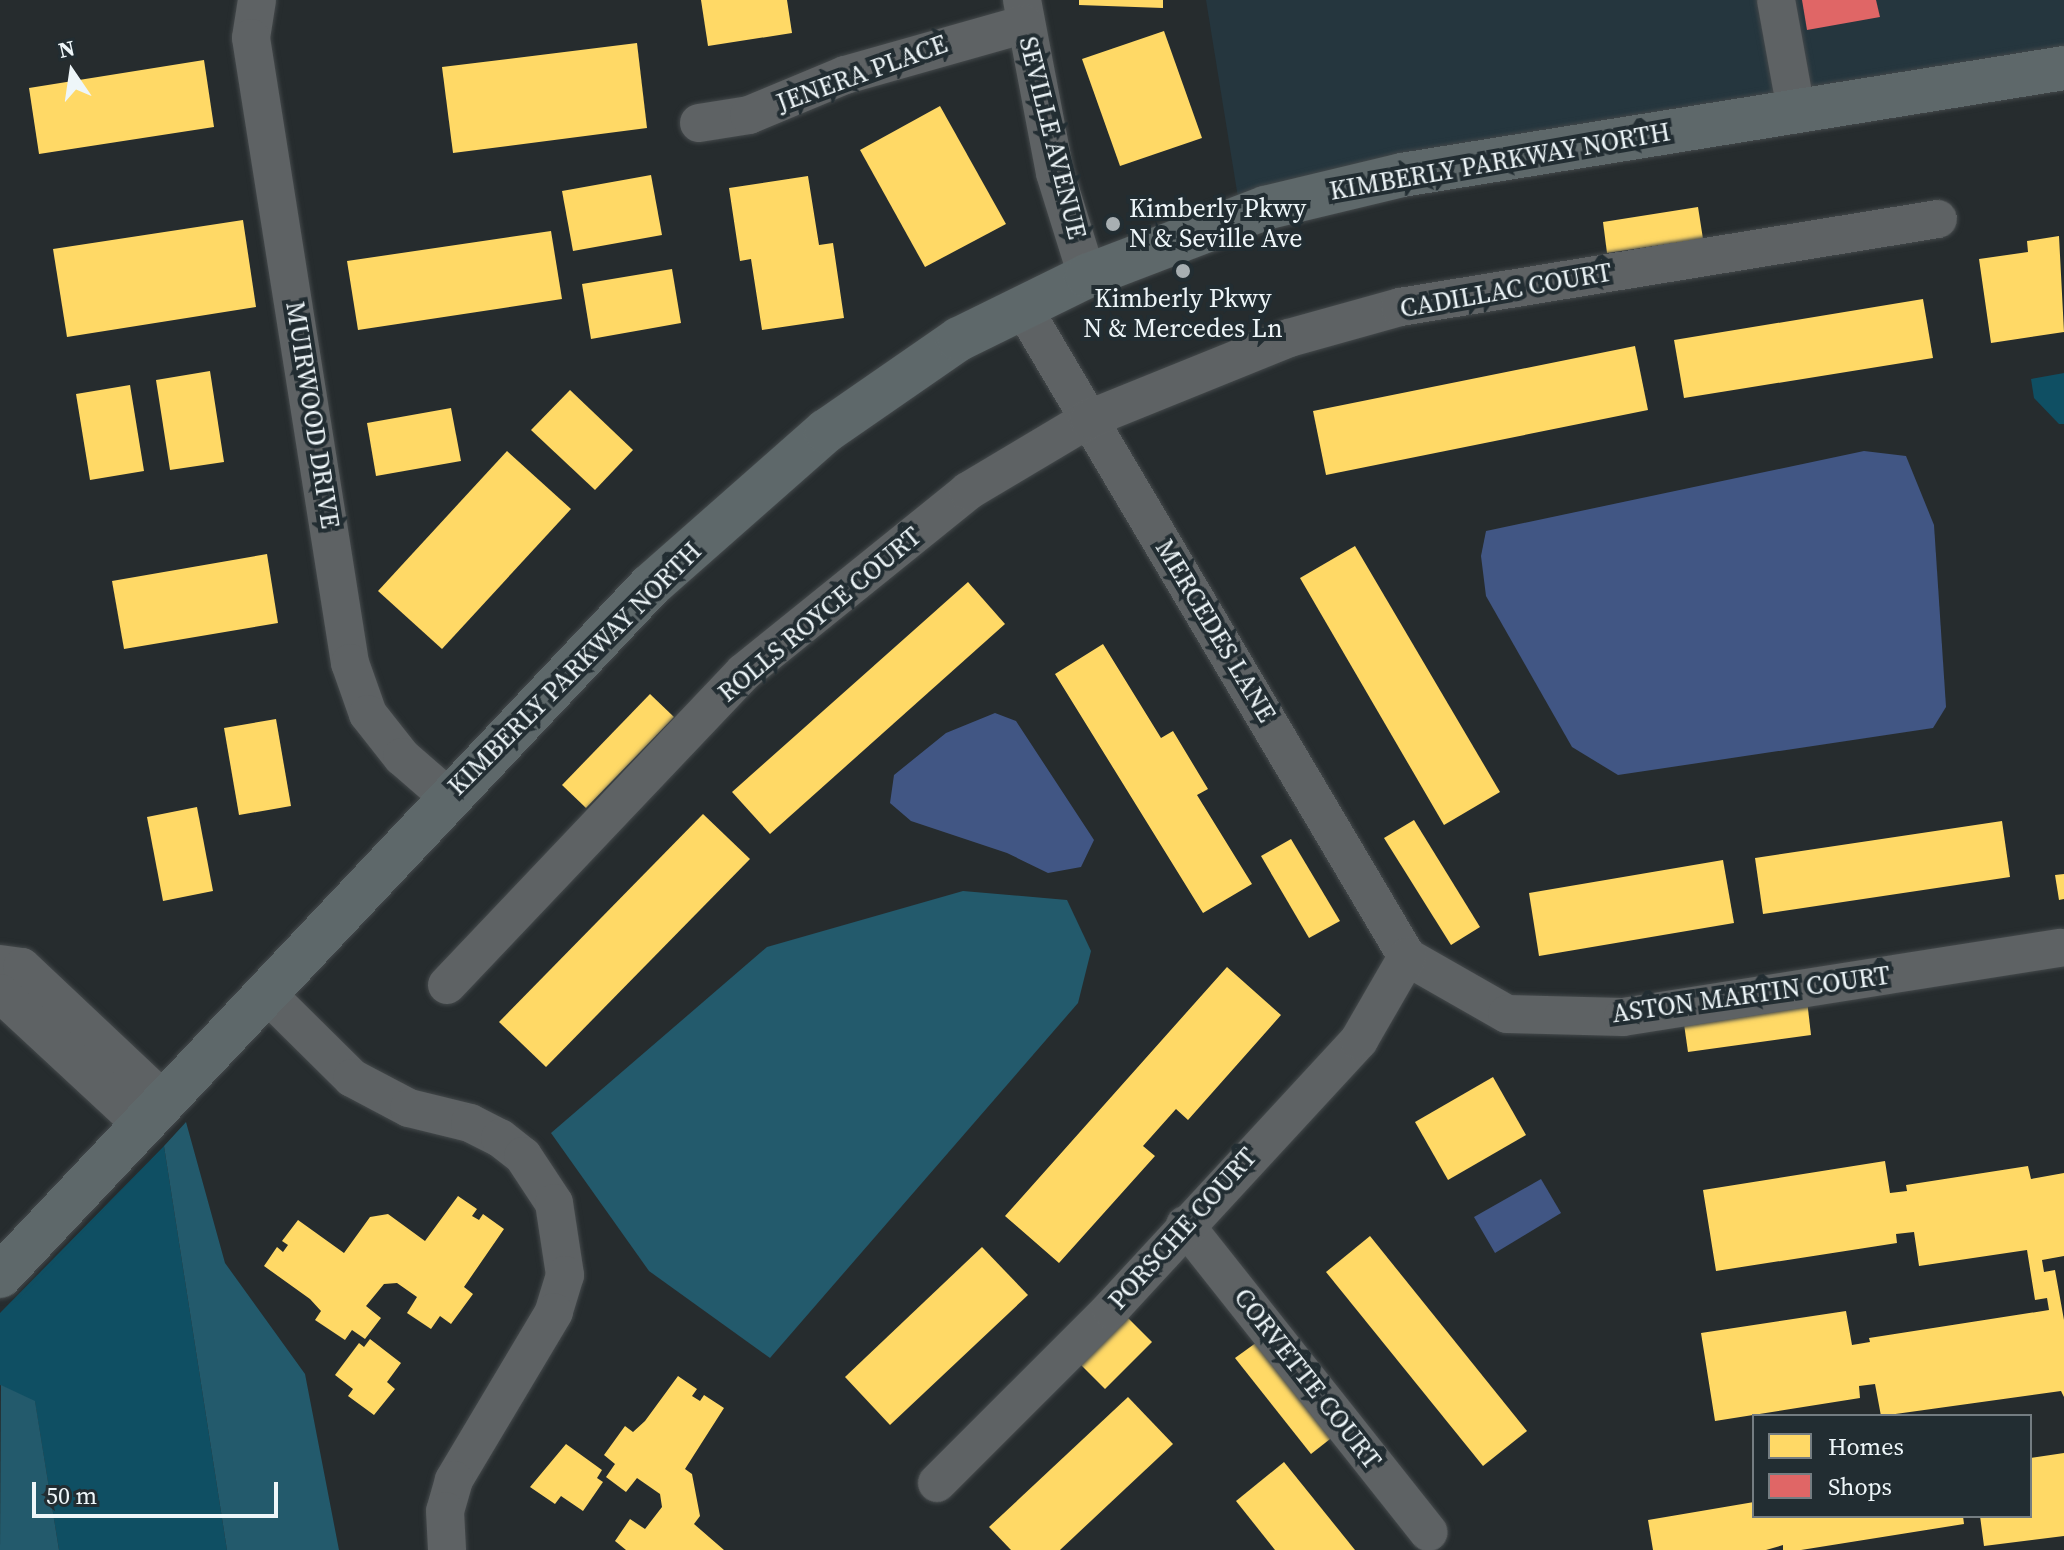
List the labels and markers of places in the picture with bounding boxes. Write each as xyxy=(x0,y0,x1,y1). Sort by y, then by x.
place label: Kimberly Pkwy N & Seville Ave xyxy=(1129,193,1306,254)
marker: Kimberly Pkwy N & Seville Ave xyxy=(1104,215,1122,233)
marker: Kimberly Pkwy N & Mercedes Ln xyxy=(1174,262,1192,280)
place label: Kimberly Pkwy N & Mercedes Ln xyxy=(1083,283,1283,344)

